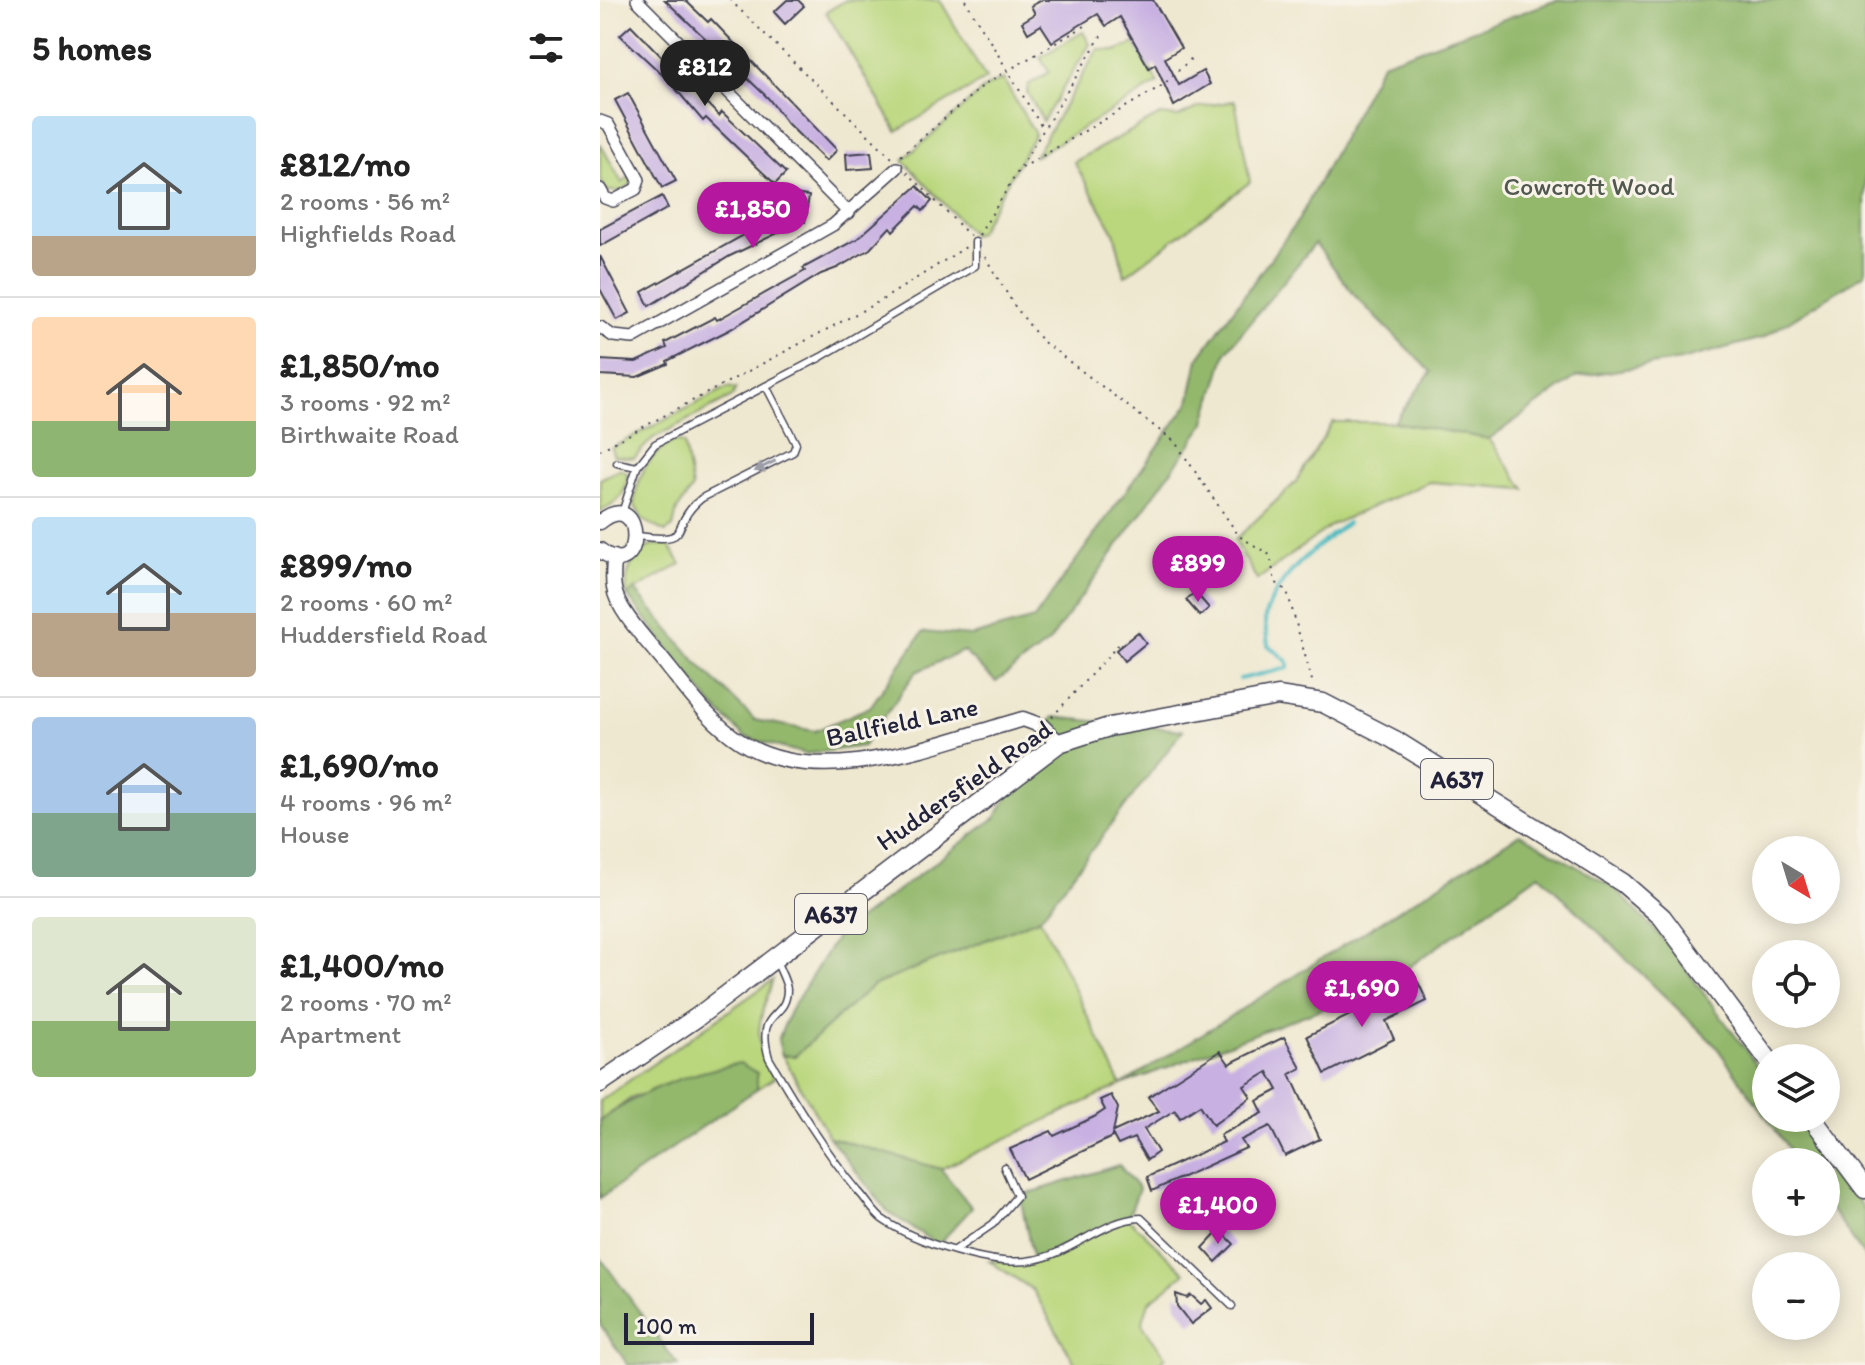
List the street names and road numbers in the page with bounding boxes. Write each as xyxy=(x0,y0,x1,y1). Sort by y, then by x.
street label: Ballfield Lane xyxy=(823,690,981,754)
street label: Huddersfield Road xyxy=(870,712,1059,858)
road number: A637 xyxy=(1421,759,1493,799)
road number: A637 xyxy=(795,894,867,934)

